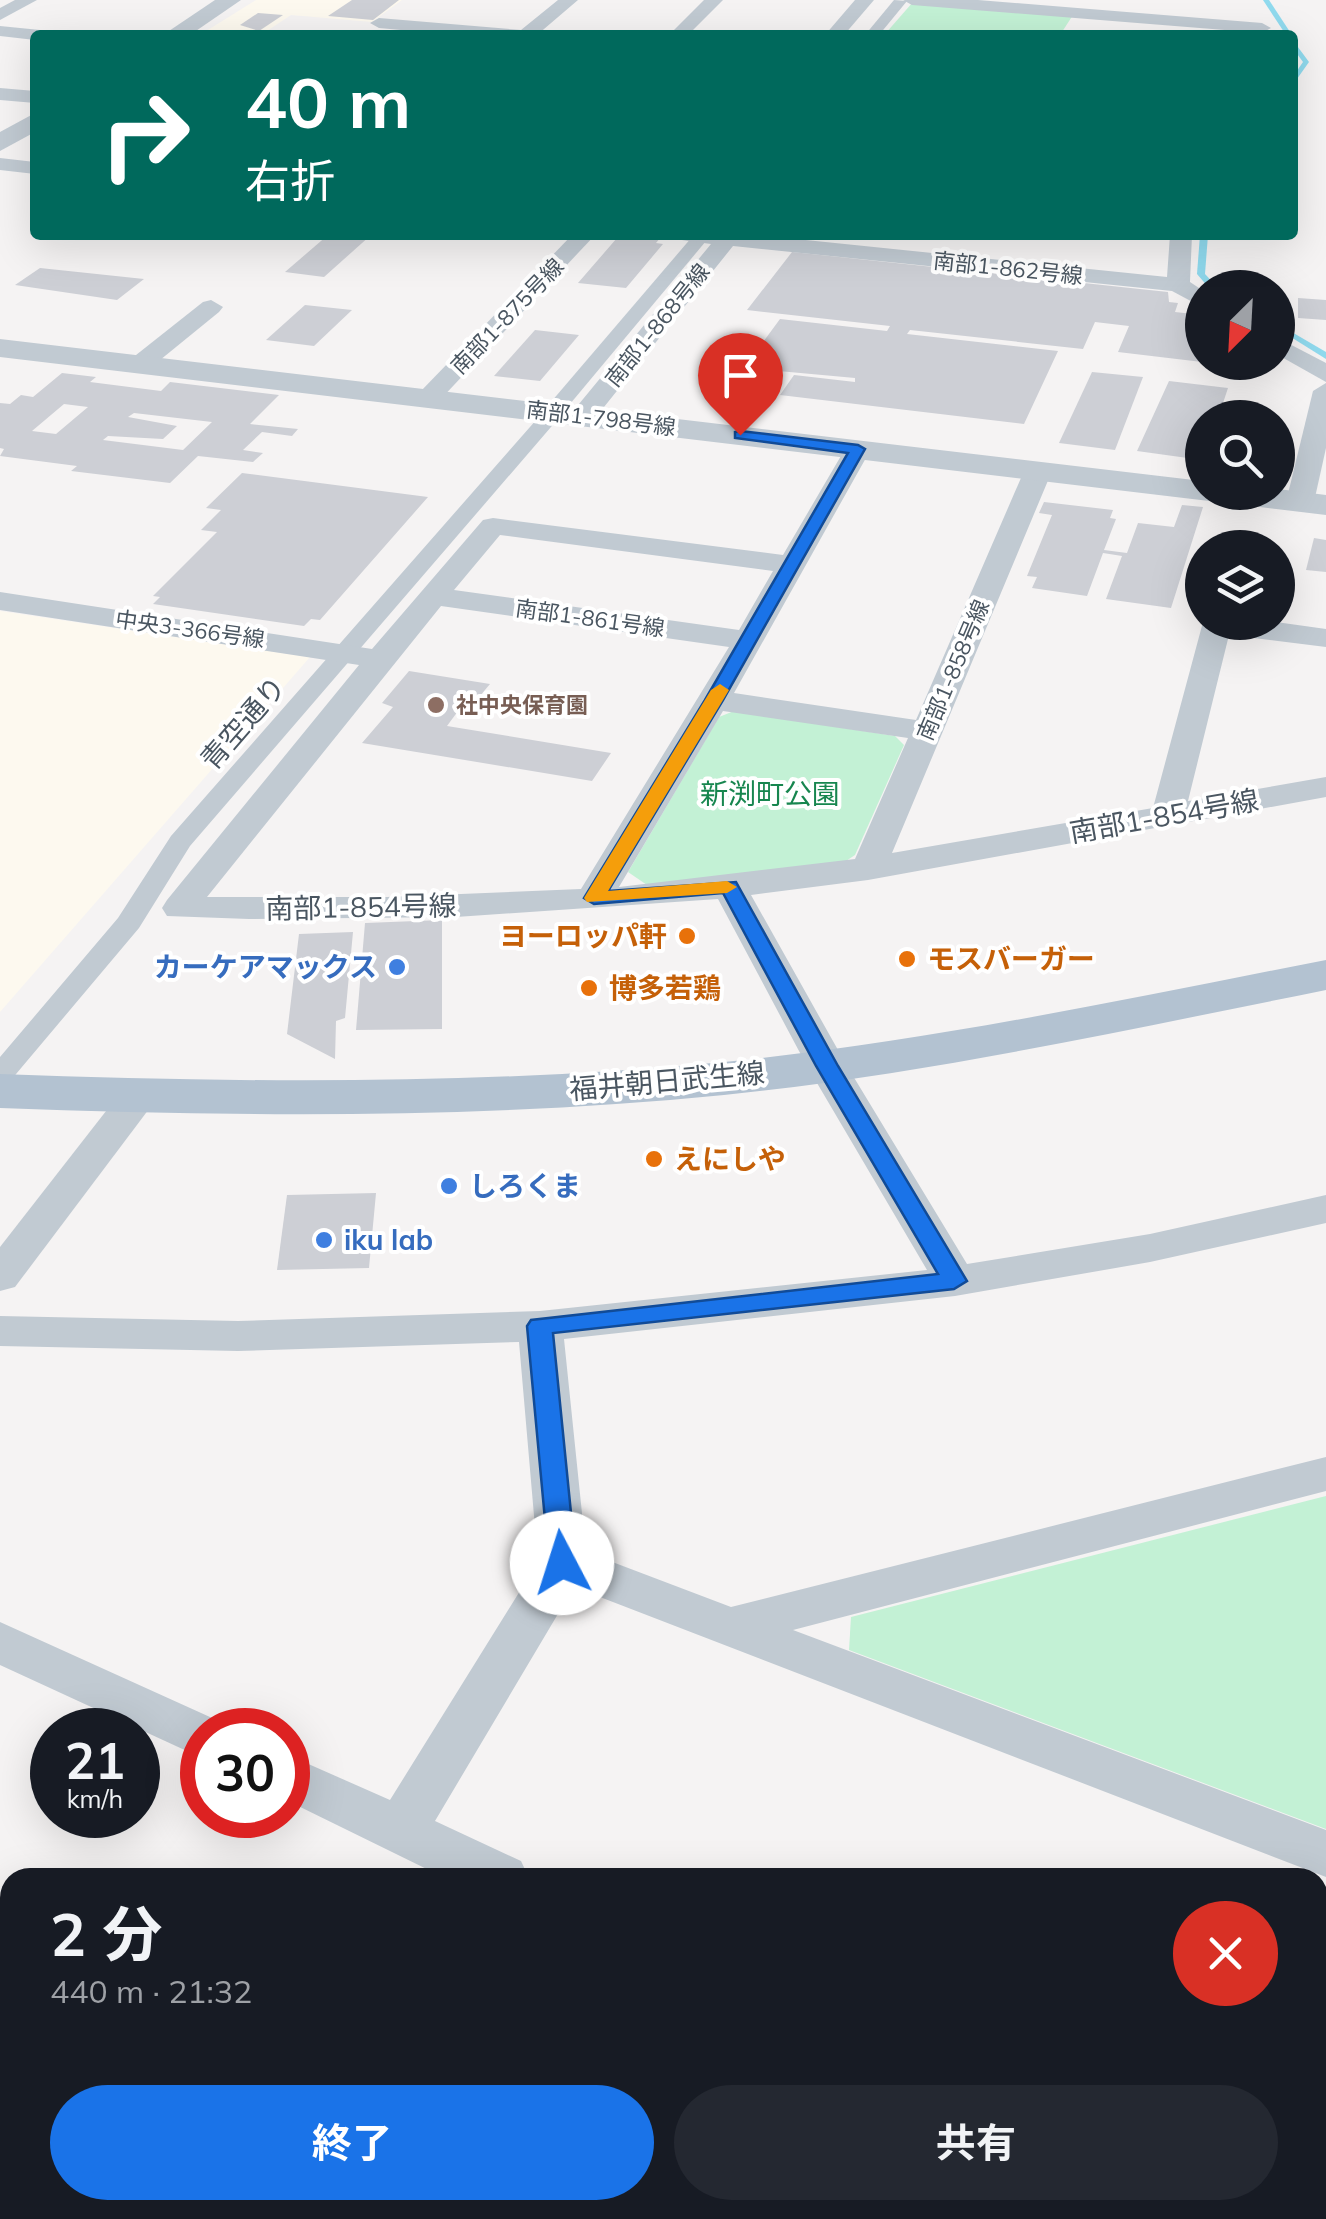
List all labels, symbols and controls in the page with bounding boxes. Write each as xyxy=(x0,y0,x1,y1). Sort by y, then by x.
text: 40 m xyxy=(245,58,411,146)
icon: right xyxy=(80,70,210,200)
text: 右折 xyxy=(245,152,335,208)
street label: 南部1-862号線 xyxy=(932,246,1084,290)
street label: 南部1-875号線 xyxy=(445,252,569,380)
street label: 南部1-868号線 xyxy=(599,258,715,392)
north arrow xyxy=(1185,270,1295,380)
map controls xyxy=(1185,270,1295,640)
pin xyxy=(698,333,783,436)
icon: arrive xyxy=(713,348,768,403)
street label: 南部1-798号線 xyxy=(525,395,677,441)
button: search xyxy=(1185,400,1295,510)
button: layers xyxy=(1185,530,1295,640)
street label: 南部1-861号線 xyxy=(514,594,666,642)
street label: 南部1-858号線 xyxy=(911,595,995,745)
street label: 中央3-366号線 xyxy=(114,605,266,653)
street label: 青空通り xyxy=(193,669,293,776)
place label: 社中央保育園 xyxy=(456,691,588,719)
marker: 社中央保育園 xyxy=(425,694,447,716)
park label: 新渕町公園 xyxy=(700,776,840,811)
street label: 南部1-854号線 xyxy=(1067,782,1261,849)
street label: 南部1-854号線 xyxy=(265,887,457,926)
place label: ヨーロッパ軒 xyxy=(499,918,667,953)
marker: ヨーロッパ軒 xyxy=(676,925,698,947)
place label: モスバーガー xyxy=(927,941,1095,976)
marker: モスバーガー xyxy=(896,948,918,970)
place label: カーケアマックス xyxy=(154,949,377,984)
marker: カーケアマックス xyxy=(386,956,408,978)
place label: 博多若鶏 xyxy=(609,970,721,1005)
marker: 博多若鶏 xyxy=(578,977,600,999)
street label: 福井朝日武生線 xyxy=(568,1055,766,1106)
place label: えにしや xyxy=(674,1141,786,1176)
marker: えにしや xyxy=(643,1148,665,1170)
place label: しろくま xyxy=(469,1168,581,1203)
marker: しろくま xyxy=(438,1175,460,1197)
place label: iku lab xyxy=(344,1222,433,1257)
marker: iku lab xyxy=(313,1229,335,1251)
position arrow xyxy=(510,1511,614,1615)
speed limit sign: 30 xyxy=(180,1708,310,1838)
text: 21 xyxy=(65,1729,125,1792)
text: km/h xyxy=(67,1783,123,1814)
text: 2 分 xyxy=(50,1896,162,1971)
button: close xyxy=(1173,1901,1278,2006)
text: 440 m · 21:32 xyxy=(50,1971,252,2011)
button: 終了 xyxy=(50,2085,654,2200)
button: 共有 xyxy=(674,2085,1278,2200)

